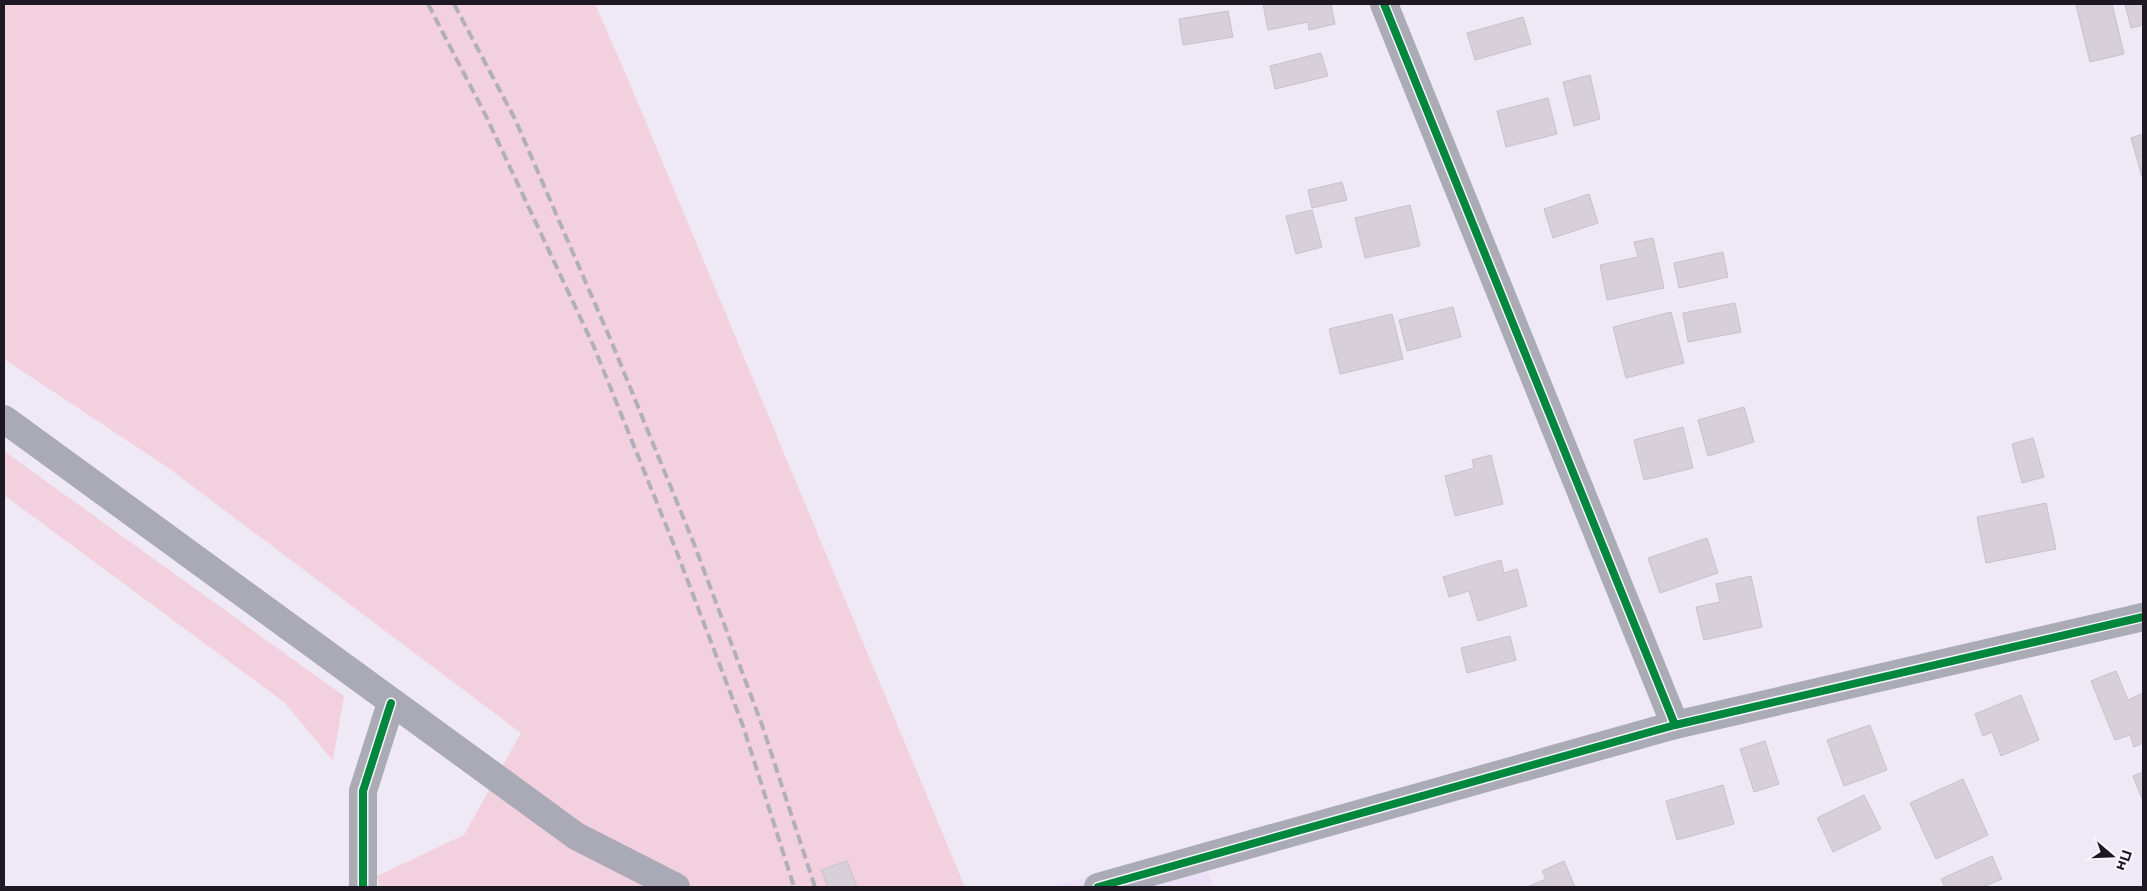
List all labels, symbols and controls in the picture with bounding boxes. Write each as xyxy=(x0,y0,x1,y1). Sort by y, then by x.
north arrow xyxy=(2087,831,2137,881)
text: Пн xyxy=(2112,847,2136,873)

